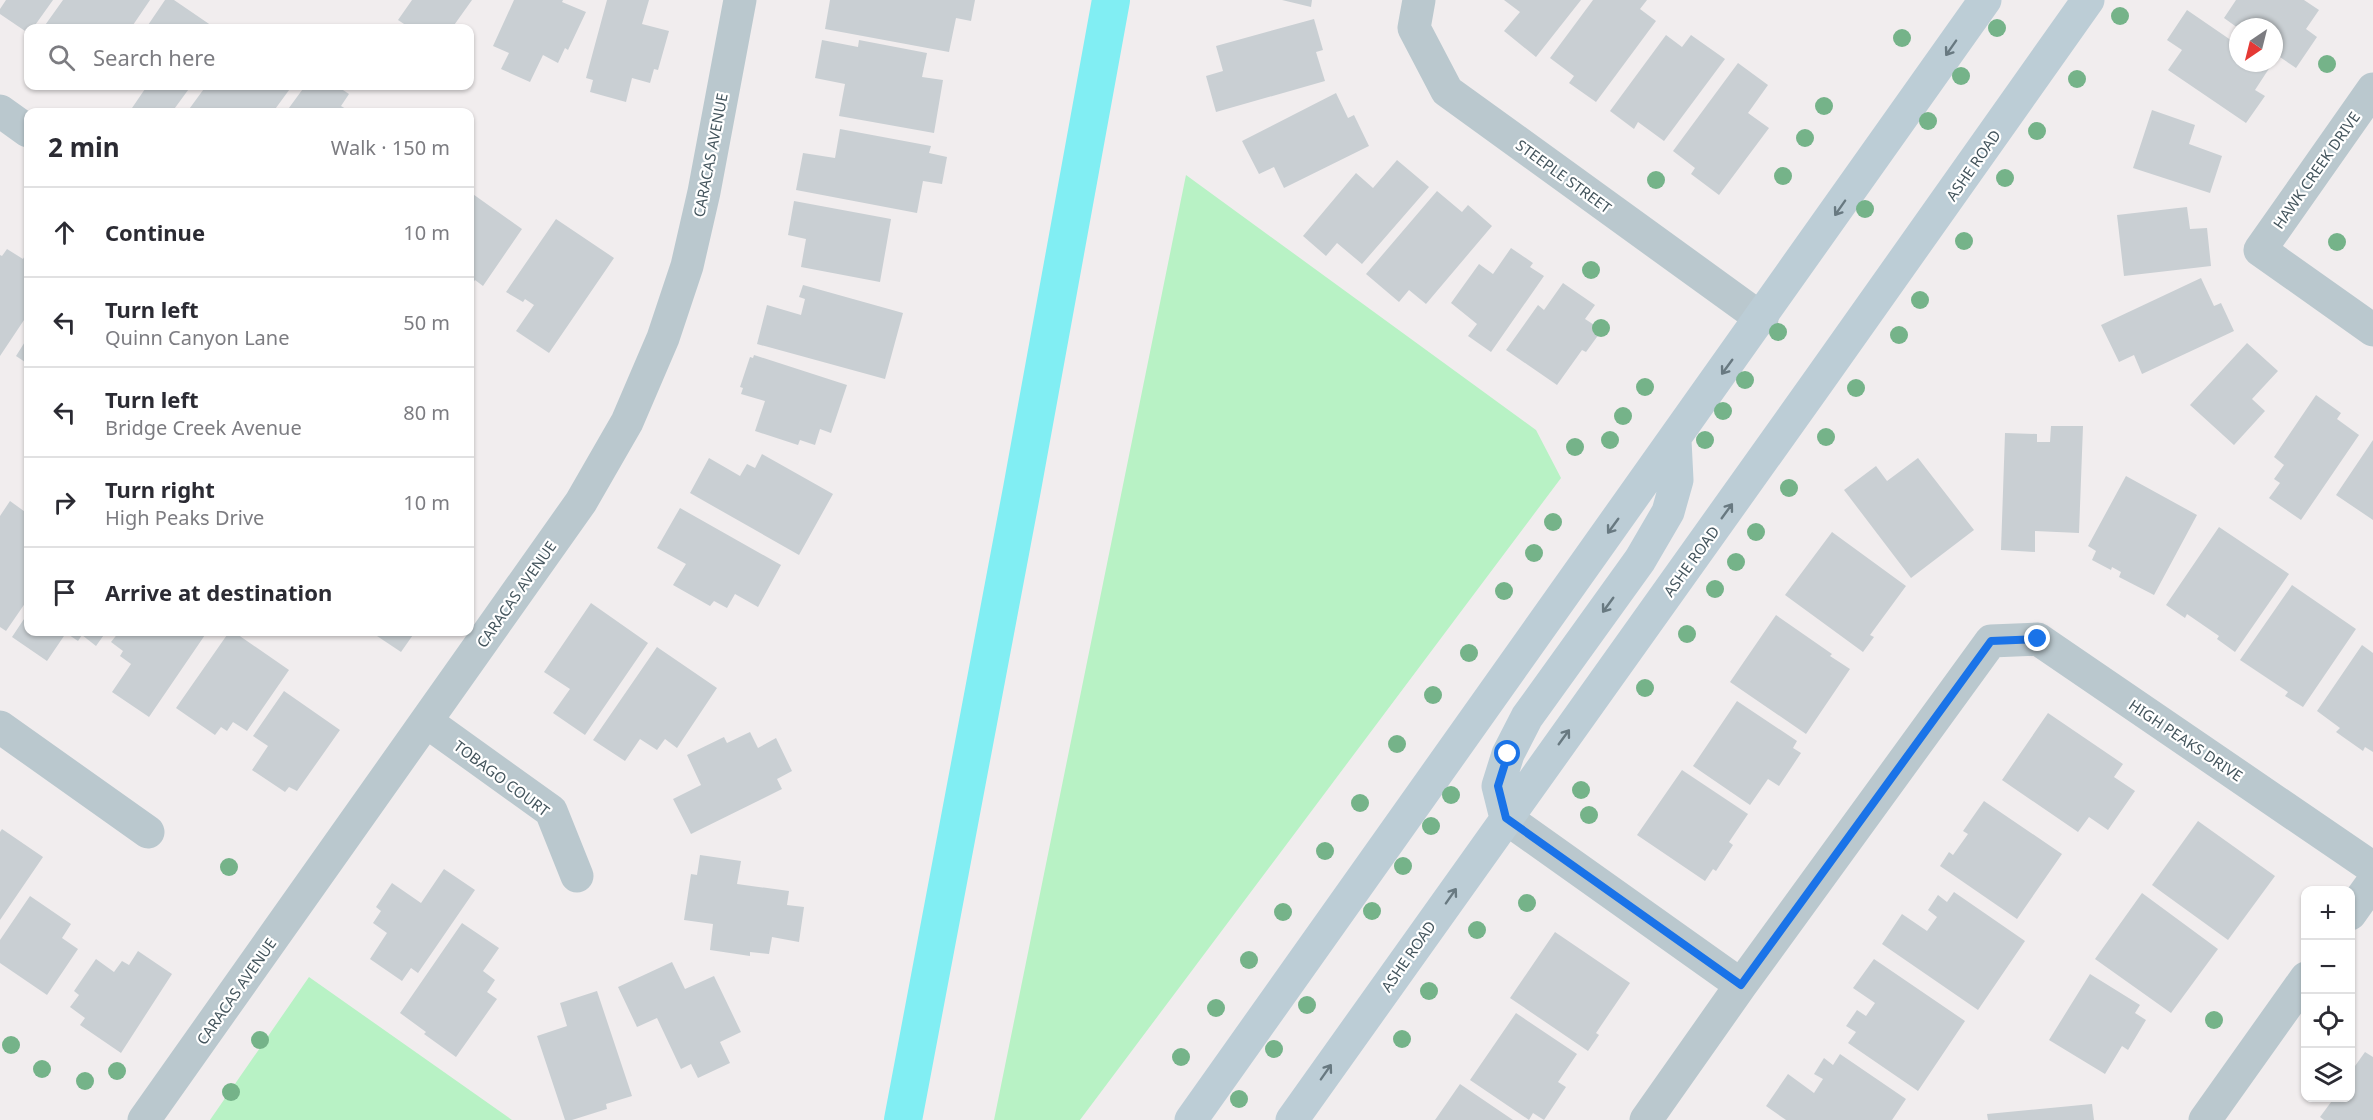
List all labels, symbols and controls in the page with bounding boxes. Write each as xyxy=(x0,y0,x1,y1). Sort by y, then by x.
north arrow xyxy=(2229,18,2283,72)
search box xyxy=(24,24,474,90)
one-way arrow xyxy=(1945,39,1957,56)
icon: search xyxy=(45,41,78,74)
text: Search here xyxy=(93,42,215,72)
street label: CARACAS AVENUE xyxy=(688,91,732,219)
street label: HAWK CREEK DRIVE xyxy=(2268,107,2364,233)
street label: ASHE ROAD xyxy=(1941,125,2005,205)
text: 2 min xyxy=(48,129,120,165)
text: Walk · 150 m xyxy=(331,134,450,161)
street label: STEEPLE STREET xyxy=(1512,135,1616,218)
one-way arrow xyxy=(1834,199,1846,215)
icon: ahead xyxy=(48,216,81,249)
text: Continue xyxy=(105,217,205,247)
text: 10 m xyxy=(403,219,450,246)
text: Turn left xyxy=(105,294,199,324)
icon: left xyxy=(48,306,81,339)
text: 50 m xyxy=(403,309,450,336)
text: Quinn Canyon Lane xyxy=(105,324,289,351)
one-way arrow xyxy=(1721,359,1733,375)
text: Turn left xyxy=(105,384,199,414)
icon: left xyxy=(48,396,81,429)
text: 80 m xyxy=(403,399,450,426)
text: Bridge Creek Avenue xyxy=(105,414,302,441)
text: Turn right xyxy=(105,474,215,504)
icon: right xyxy=(48,486,81,519)
text: 10 m xyxy=(403,489,450,516)
one-way arrow xyxy=(1721,503,1733,519)
text: High Peaks Drive xyxy=(105,504,264,531)
one-way arrow xyxy=(1607,517,1620,533)
street label: ASHE ROAD xyxy=(1659,522,1723,600)
street label: CARACAS AVENUE xyxy=(472,537,560,651)
icon: arrive xyxy=(48,576,81,609)
text: Arrive at destination xyxy=(105,577,332,607)
one-way arrow xyxy=(1602,597,1614,613)
route end xyxy=(2024,625,2050,651)
street label: HIGH PEAKS DRIVE xyxy=(2125,694,2247,786)
one-way arrow xyxy=(1558,730,1570,746)
street label: TOBAGO COURT xyxy=(450,735,554,821)
route start xyxy=(1494,740,1520,766)
map controls xyxy=(2301,886,2355,1102)
button: + xyxy=(2301,886,2355,940)
one-way arrow xyxy=(1444,888,1457,904)
street label: ASHE ROAD xyxy=(1376,916,1440,996)
street label: CARACAS AVENUE xyxy=(192,934,280,1048)
button: − xyxy=(2301,940,2355,994)
button: locate xyxy=(2301,994,2355,1048)
button: layers xyxy=(2301,1048,2355,1102)
one-way arrow xyxy=(1320,1065,1332,1081)

